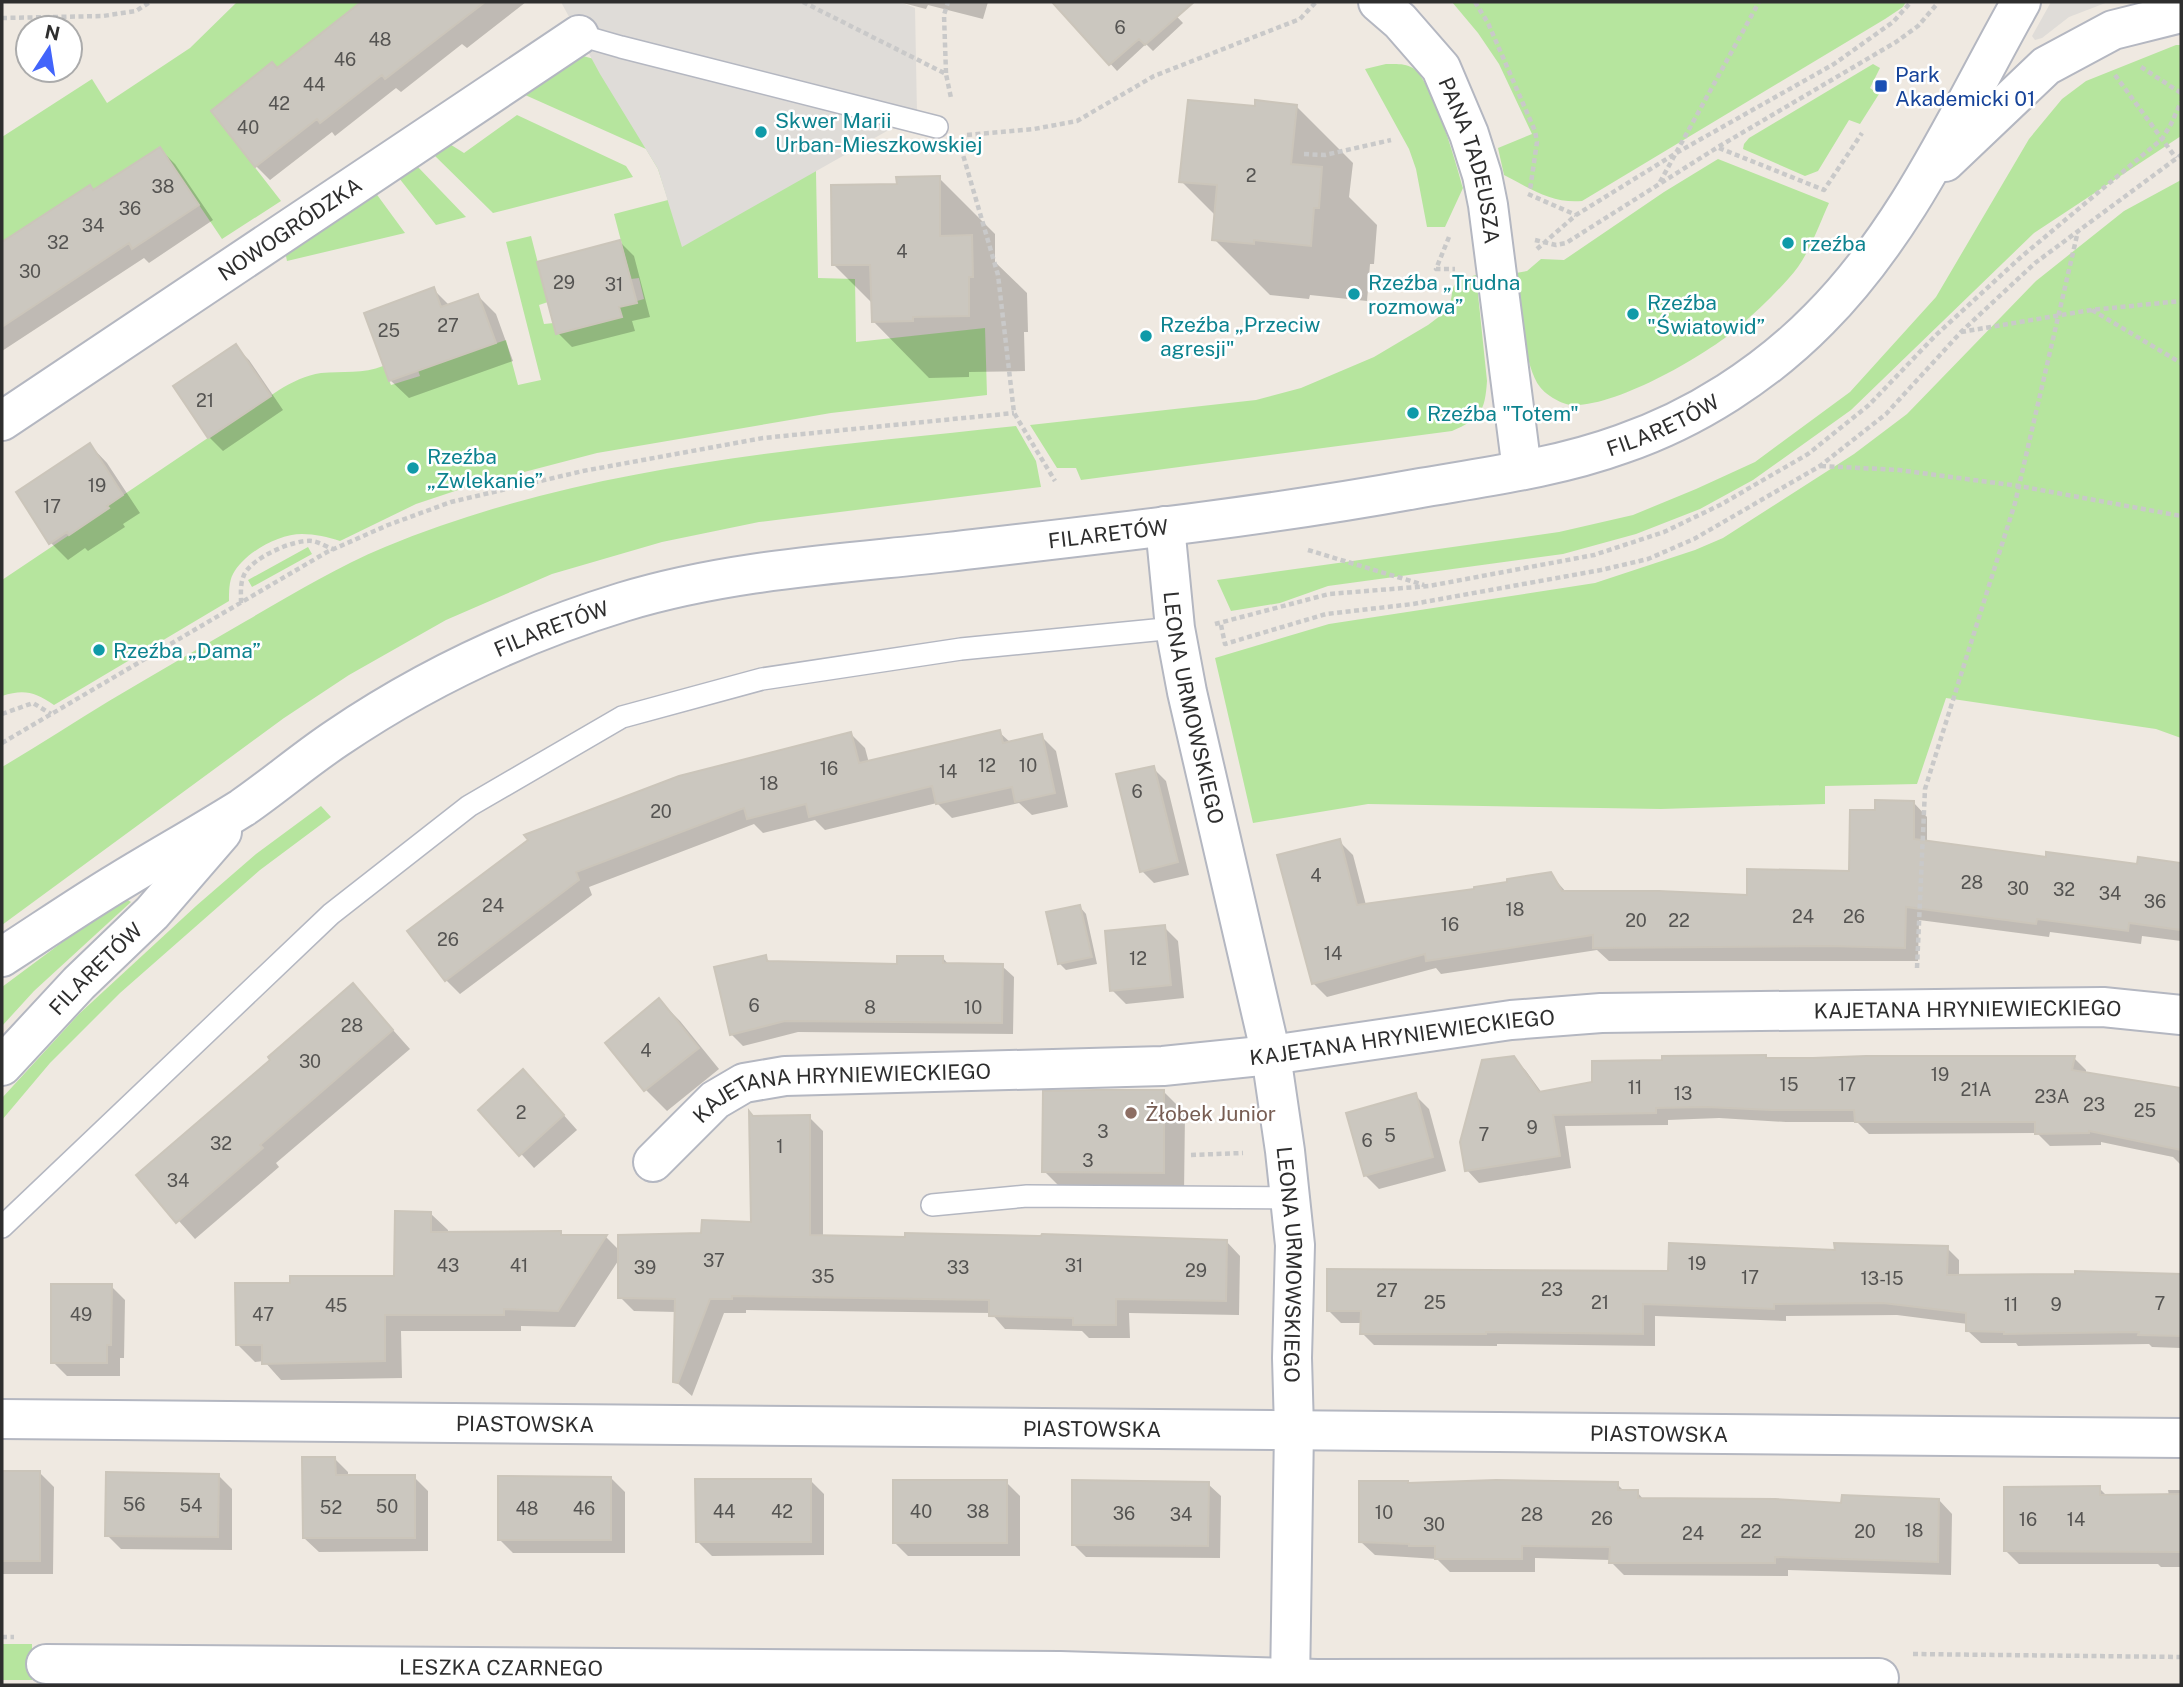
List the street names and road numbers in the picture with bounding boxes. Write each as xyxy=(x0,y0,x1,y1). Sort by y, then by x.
street label: PANA TADEUSZA xyxy=(1434,73,1505,245)
street label: NOWOGRÓDZKA xyxy=(213,172,366,286)
street label: FILARETÓW xyxy=(1603,389,1723,461)
street label: FILARETÓW xyxy=(1047,514,1170,553)
street label: LEONA URMOWSKIEGO xyxy=(1159,590,1230,826)
street label: FILARETÓW xyxy=(490,595,612,662)
street label: FILARETÓW xyxy=(44,917,147,1020)
street label: KAJETANA HRYNIEWIECKIEGO xyxy=(1813,994,2123,1023)
street label: KAJETANA HRYNIEWIECKIEGO xyxy=(1248,1004,1556,1070)
street label: KAJETANA HRYNIEWIECKIEGO xyxy=(687,1058,991,1128)
street label: LEONA URMOWSKIEGO xyxy=(1272,1145,1308,1383)
street label: PIASTOWSKA xyxy=(456,1410,594,1437)
street label: PIASTOWSKA xyxy=(1023,1415,1161,1442)
street label: PIASTOWSKA xyxy=(1590,1420,1728,1447)
street label: LESZKA CZARNEGO xyxy=(399,1654,603,1680)

